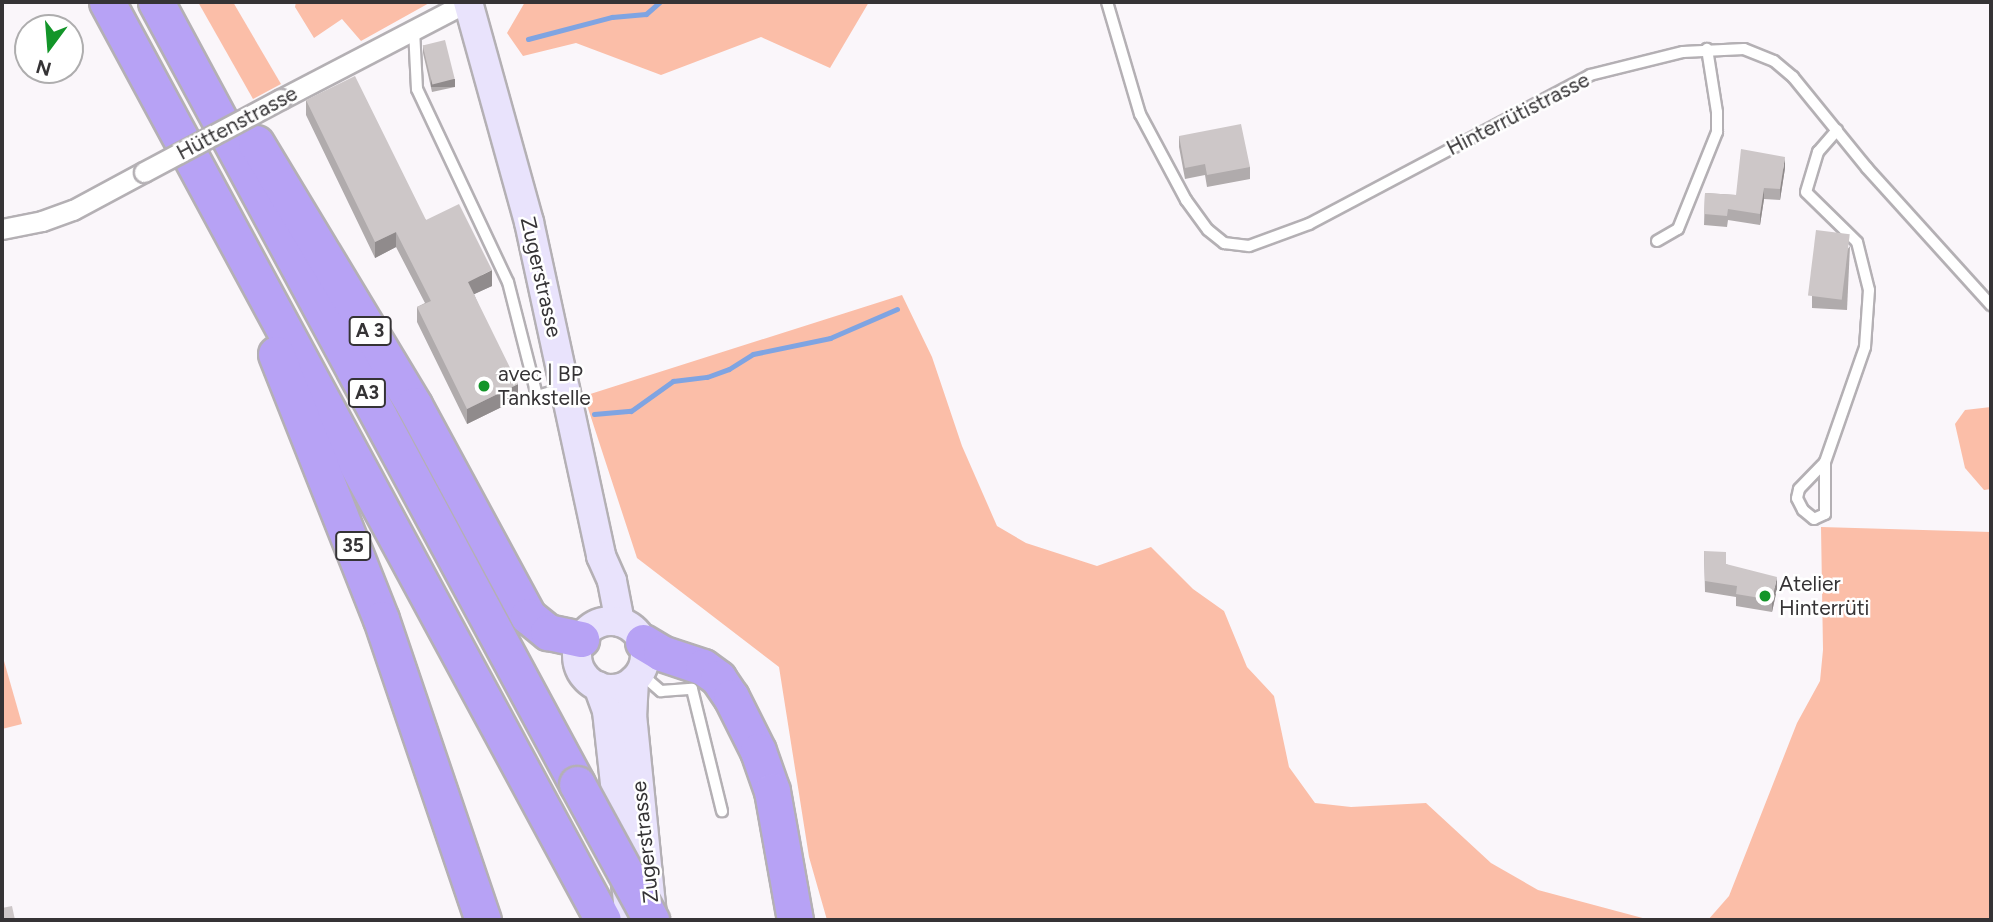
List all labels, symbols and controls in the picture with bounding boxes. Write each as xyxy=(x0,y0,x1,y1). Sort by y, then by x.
north arrow xyxy=(14,14,84,84)
text: N xyxy=(33,55,54,81)
street label: Hinterrütistrasse xyxy=(1442,67,1594,161)
street label: Hüttenstrasse xyxy=(172,81,302,165)
street label: Zugerstrasse xyxy=(515,214,567,340)
road number: A 3 xyxy=(347,316,393,346)
place label: avec | BP Tankstelle xyxy=(498,361,591,411)
road number: A3 xyxy=(348,378,386,408)
marker: avec | BP Tankstelle xyxy=(476,378,492,394)
road number: 35 xyxy=(334,530,372,562)
place label: Atelier Hinterrüti xyxy=(1779,571,1869,621)
marker: Atelier Hinterrüti xyxy=(1757,588,1773,604)
street label: Zugerstrasse xyxy=(626,780,664,904)

